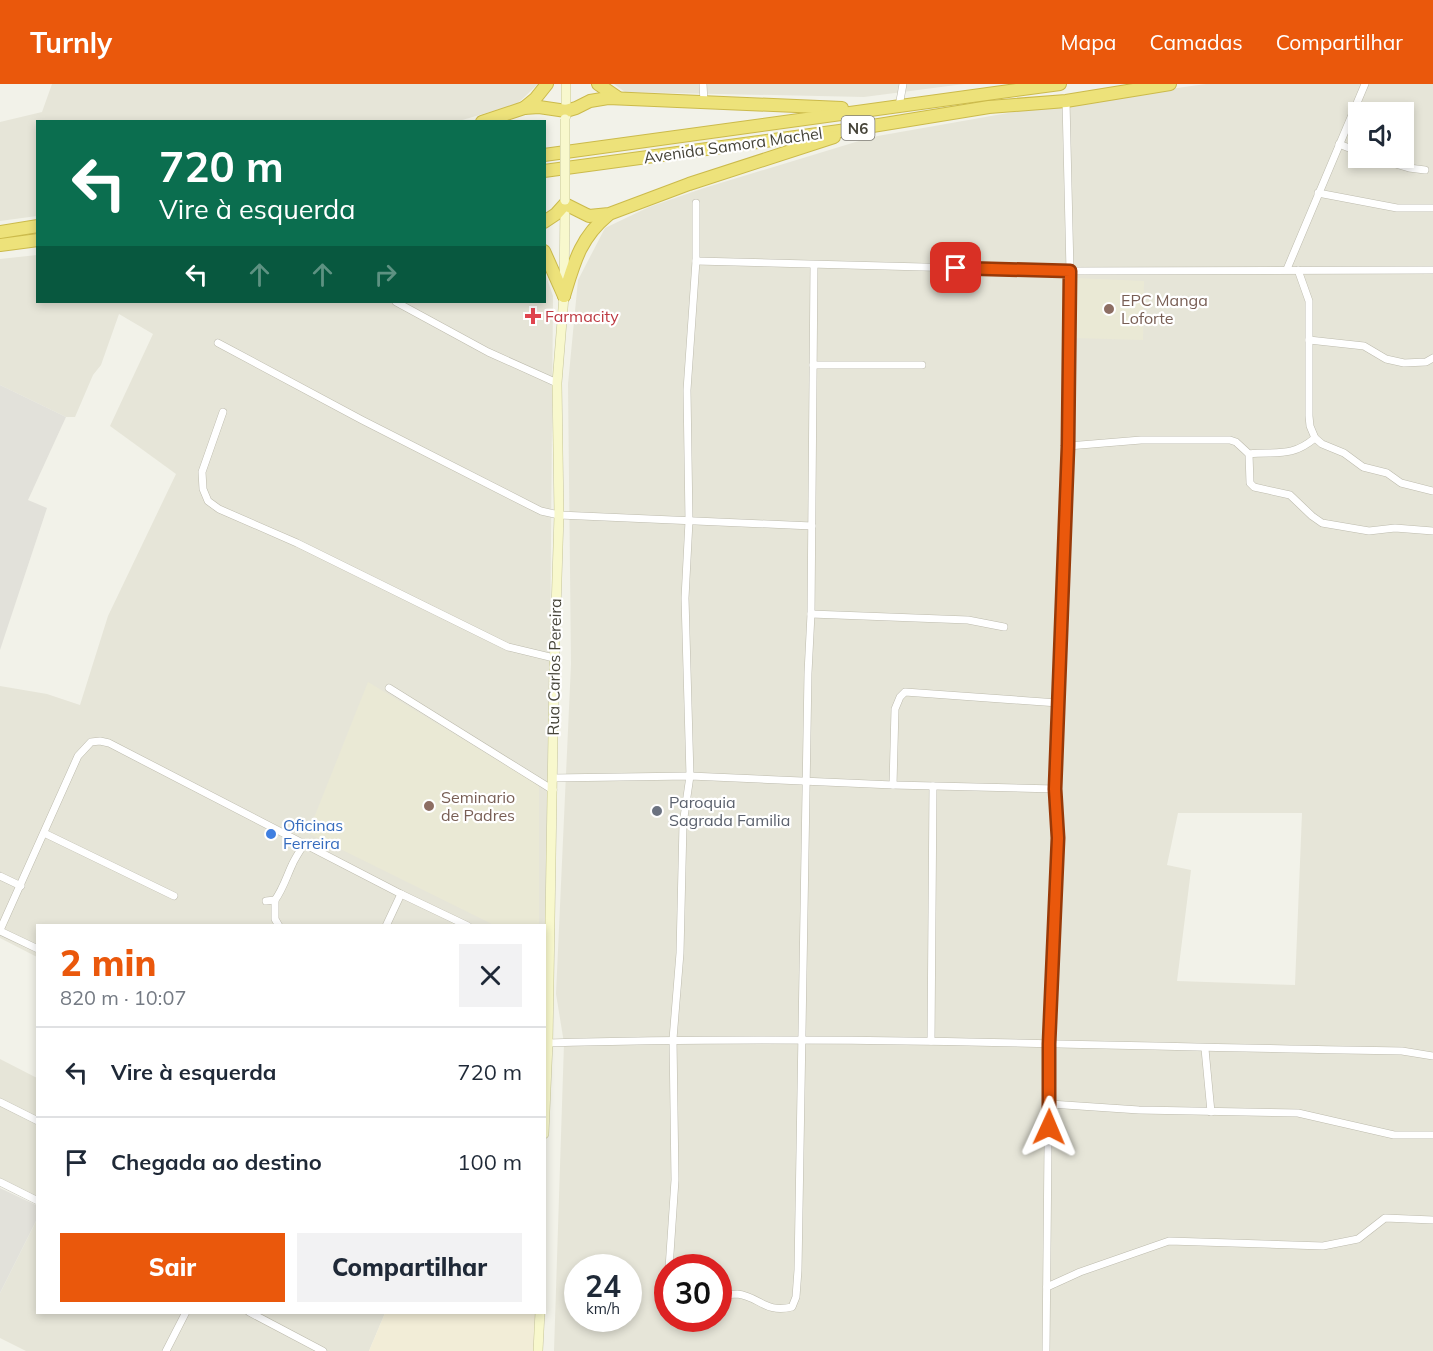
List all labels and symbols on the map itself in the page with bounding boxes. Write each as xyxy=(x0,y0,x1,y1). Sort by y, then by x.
road number: N6 xyxy=(842,116,874,140)
street label: Avenida Samora Machel xyxy=(642,123,824,167)
pin xyxy=(930,242,981,293)
place label: EPC Manga Loforte xyxy=(1121,290,1208,328)
marker: EPC Manga Loforte xyxy=(1102,302,1116,316)
place label: Farmacity xyxy=(545,306,619,326)
marker: Farmacity xyxy=(526,309,540,323)
street label: Rua Carlos Pereira xyxy=(543,598,565,736)
place label: Seminario de Padres xyxy=(441,787,515,825)
place label: Paroquia Sagrada Familia xyxy=(669,792,790,830)
marker: Seminario de Padres xyxy=(422,799,436,813)
marker: Paroquia Sagrada Familia xyxy=(650,804,664,818)
place label: Oficinas Ferreira xyxy=(283,815,343,853)
marker: Oficinas Ferreira xyxy=(264,827,278,841)
position arrow xyxy=(1017,1095,1081,1159)
speed limit sign: 30 xyxy=(654,1254,732,1332)

